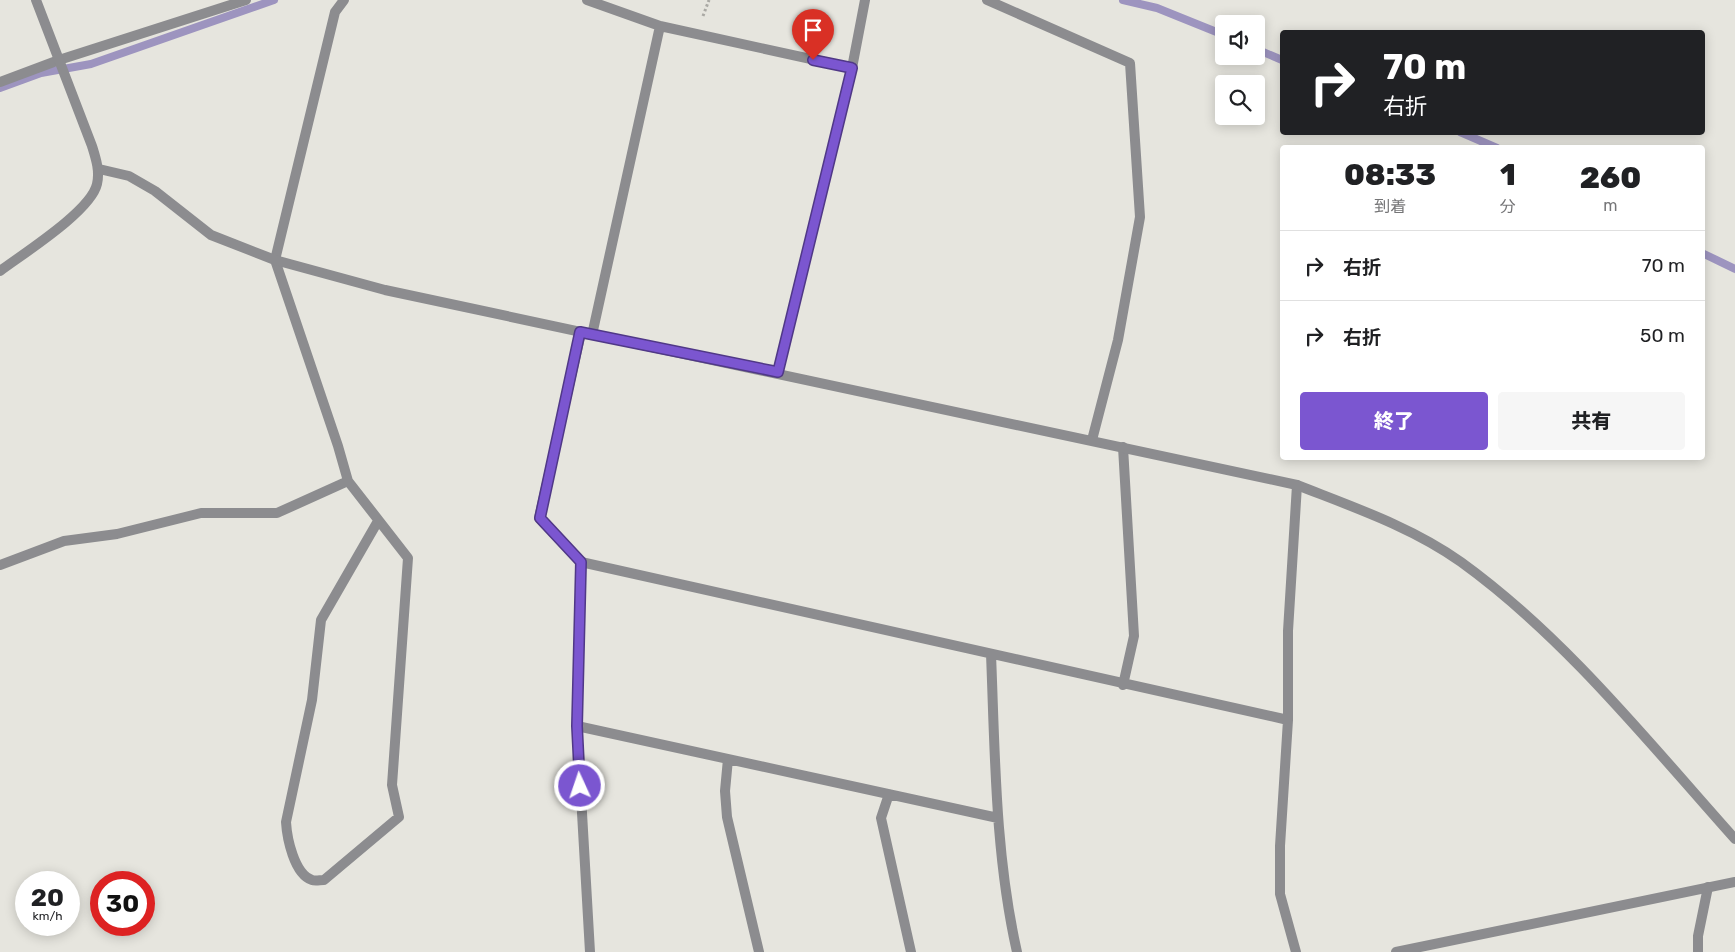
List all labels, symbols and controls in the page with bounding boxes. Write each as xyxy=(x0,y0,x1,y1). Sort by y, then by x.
pin xyxy=(792,9,834,60)
map controls xyxy=(1215,15,1265,125)
button: sound xyxy=(1215,15,1265,65)
icon: arrive xyxy=(799,16,827,44)
text: 70 m xyxy=(1383,46,1466,88)
icon: right xyxy=(1300,50,1365,115)
button: search xyxy=(1215,75,1265,125)
text: 右折 xyxy=(1383,93,1427,120)
text: 08:33 xyxy=(1344,157,1436,193)
text: 1 xyxy=(1500,157,1516,193)
text: 260 xyxy=(1580,160,1641,196)
text: m xyxy=(1603,196,1618,215)
text: 到着 xyxy=(1374,197,1406,216)
text: 分 xyxy=(1500,197,1516,216)
icon: right xyxy=(1300,252,1328,280)
text: 70 m xyxy=(1642,254,1685,277)
text: 右折 xyxy=(1343,256,1381,279)
icon: right xyxy=(1300,322,1328,350)
text: 50 m xyxy=(1640,324,1685,347)
text: 右折 xyxy=(1343,326,1381,349)
button: 終了 xyxy=(1300,392,1488,450)
button: 共有 xyxy=(1498,392,1685,450)
position arrow xyxy=(553,759,605,811)
speed limit sign: 30 xyxy=(90,871,155,936)
text: 20 xyxy=(31,883,64,912)
text: km/h xyxy=(33,909,62,923)

